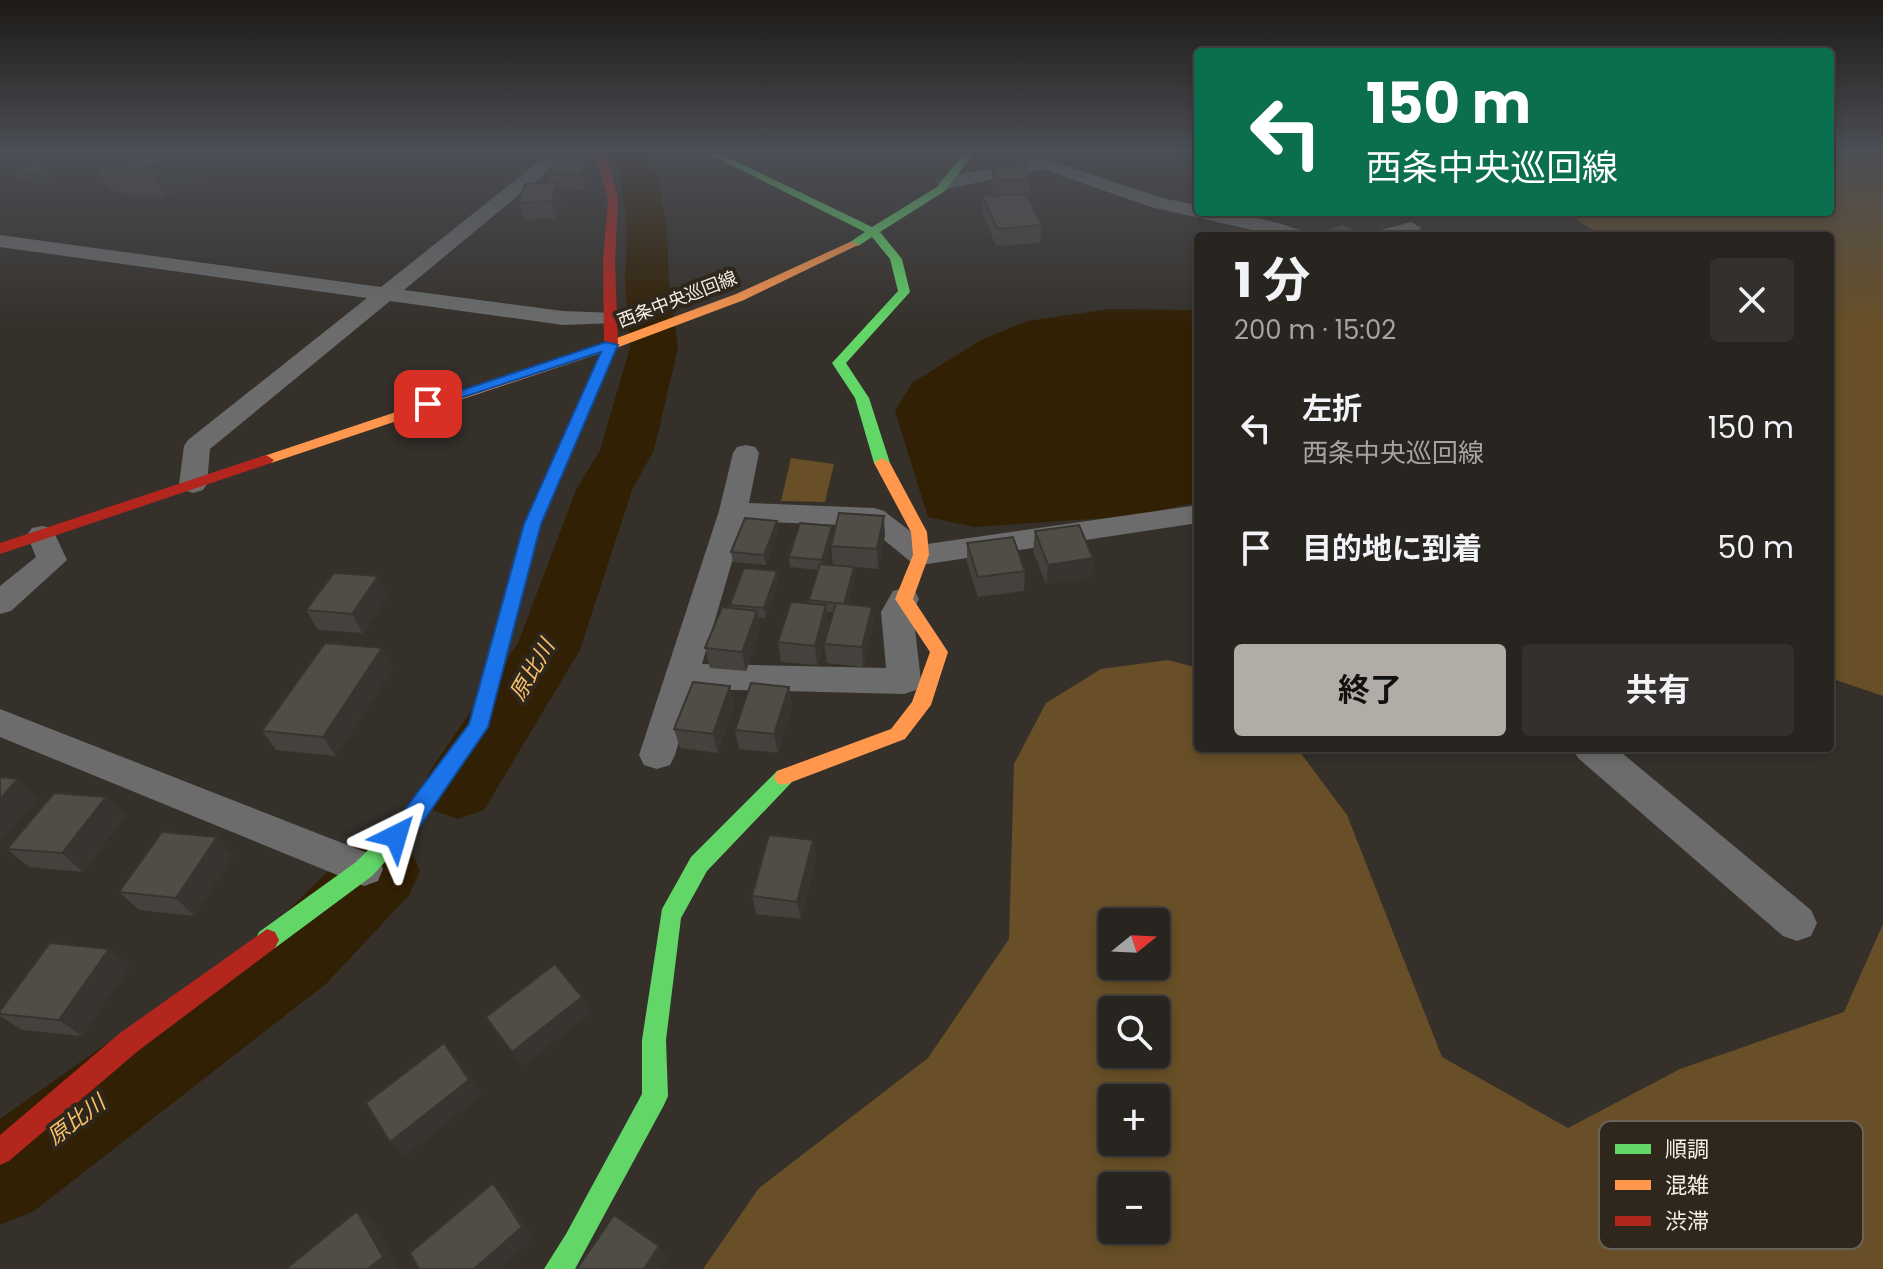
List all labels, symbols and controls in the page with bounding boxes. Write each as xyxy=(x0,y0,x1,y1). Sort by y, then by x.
text: 150 m xyxy=(1366,64,1531,143)
icon: left xyxy=(1234,80,1338,184)
text: 西条中央巡回線 xyxy=(1366,142,1618,193)
text: 1 分 xyxy=(1234,247,1310,314)
button: close xyxy=(1710,258,1794,342)
street label: 西条中央巡回線 xyxy=(614,265,740,333)
text: 200 m · 15:02 xyxy=(1234,312,1396,348)
pin xyxy=(394,370,462,438)
icon: arrive xyxy=(406,382,450,426)
text: 左折 xyxy=(1302,387,1362,430)
icon: left xyxy=(1234,406,1278,450)
text: 150 m xyxy=(1708,406,1794,449)
text: 西条中央巡回線 xyxy=(1302,435,1484,471)
icon: arrive xyxy=(1234,526,1278,570)
text: 50 m xyxy=(1717,526,1794,569)
text: 目的地に到着 xyxy=(1302,527,1482,570)
water label: 原比川 xyxy=(502,632,563,706)
button: 終了 xyxy=(1234,644,1506,736)
button: 共有 xyxy=(1522,644,1794,736)
position arrow xyxy=(354,794,438,878)
north arrow xyxy=(1098,908,1170,980)
map controls xyxy=(1098,908,1170,1244)
button: search xyxy=(1098,996,1170,1068)
button: + xyxy=(1098,1084,1170,1156)
water label: 原比川 xyxy=(40,1087,113,1152)
legend xyxy=(1599,1121,1863,1249)
text: 順調 xyxy=(1665,1134,1709,1165)
text: 混雑 xyxy=(1665,1170,1709,1201)
button: − xyxy=(1098,1172,1170,1244)
text: 渋滞 xyxy=(1665,1206,1709,1237)

